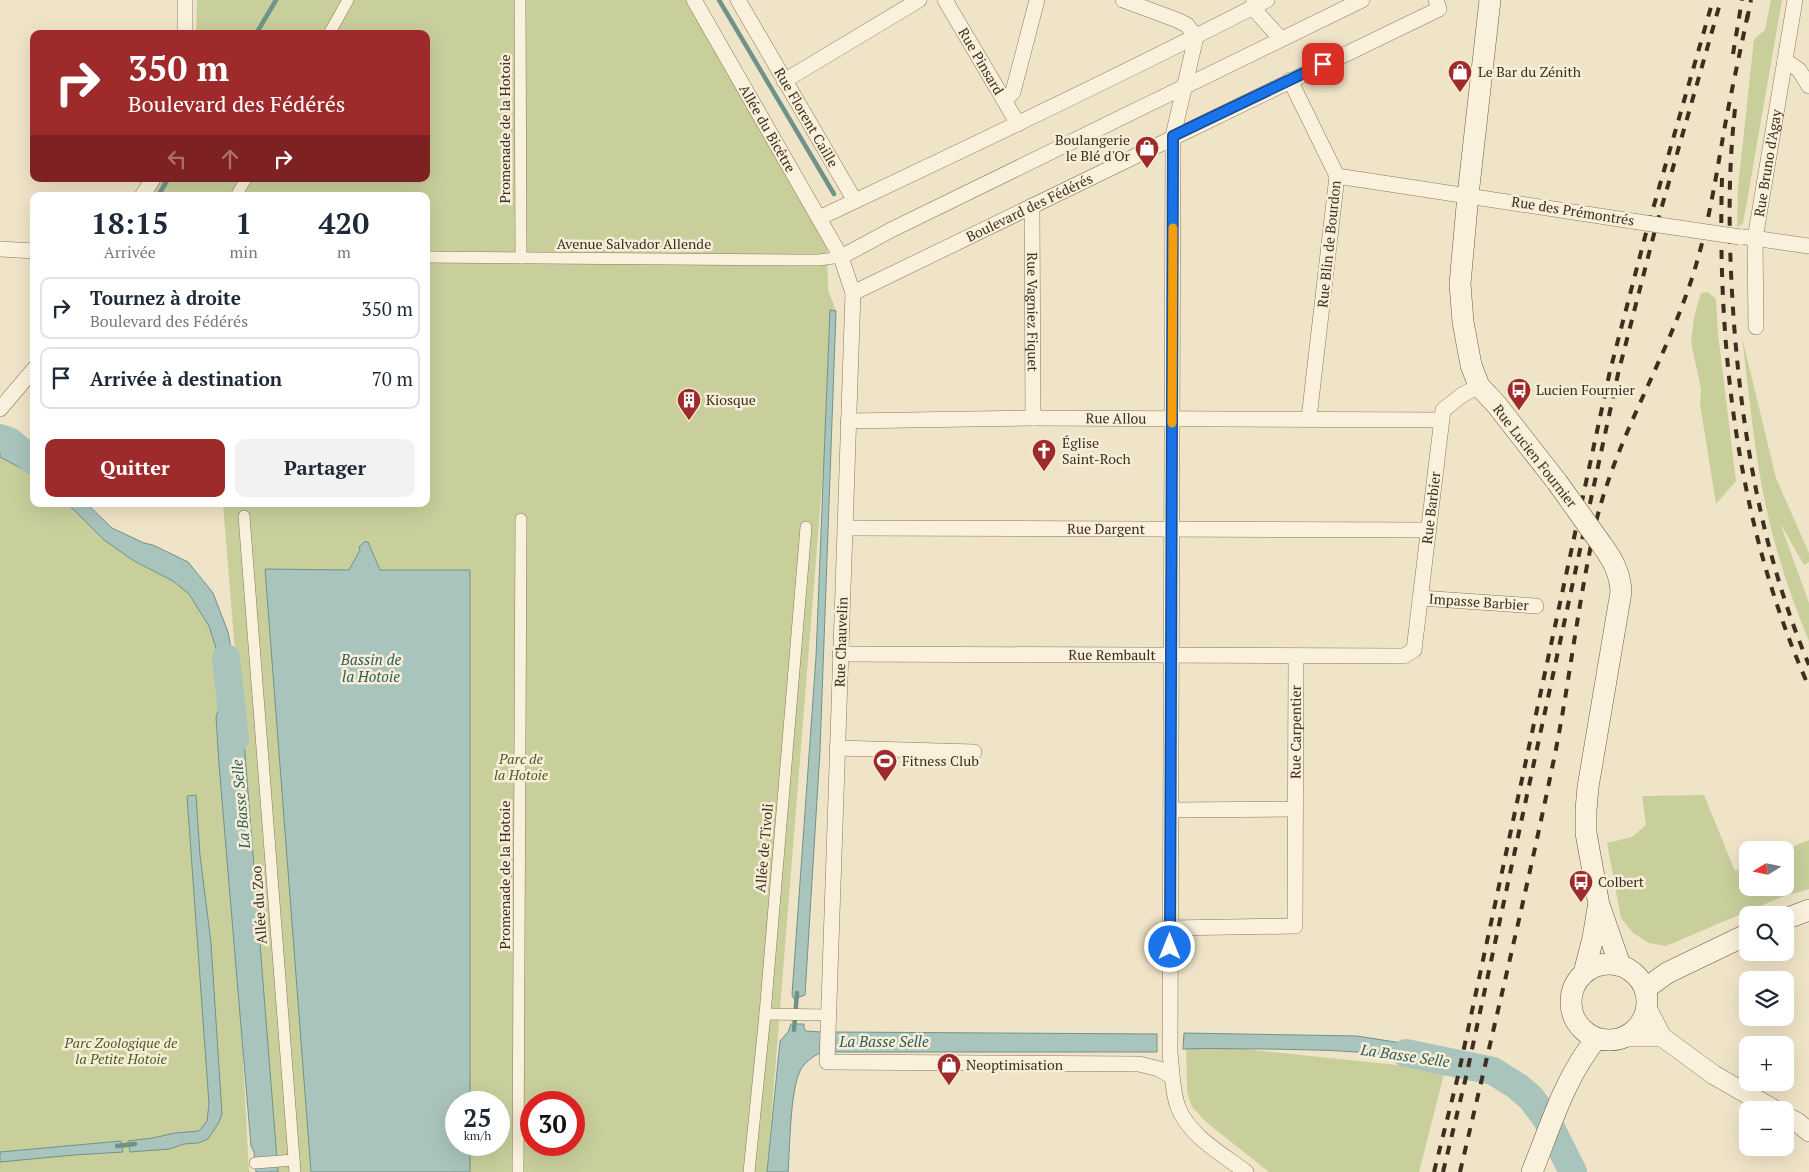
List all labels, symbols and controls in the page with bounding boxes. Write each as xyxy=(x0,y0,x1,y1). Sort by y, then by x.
street label: Rue Pinsard xyxy=(954,24,1009,98)
pin xyxy=(1302,43,1344,85)
text: 350 m xyxy=(128,45,229,91)
icon: right xyxy=(45,50,110,115)
icon: arrive xyxy=(1309,50,1337,78)
street label: Promenade de la Hotoie xyxy=(495,54,514,204)
shop icon: Le Bar du Zénith xyxy=(1447,59,1473,93)
place label: Le Bar du Zénith xyxy=(1478,62,1581,81)
street label: Rue Florent Caille xyxy=(770,64,843,171)
street label: Allée du Bicêtre xyxy=(735,81,801,176)
text: Boulevard des Fédérés xyxy=(128,89,345,118)
street label: Rue Bruno d'Agay xyxy=(1749,107,1786,218)
place label: Boulangerie le Blé d'Or xyxy=(1055,130,1131,165)
shop icon: Boulangerie le Blé d'Or xyxy=(1134,135,1160,169)
icon: left xyxy=(163,145,191,173)
icon: ahead xyxy=(216,145,244,173)
icon: right xyxy=(269,145,297,173)
street label: Boulevard des Fédérés xyxy=(963,168,1096,246)
street label: Rue Blin de Bourdon xyxy=(1312,179,1345,309)
street label: Rue des Prémontrés xyxy=(1510,191,1636,230)
text: 18:15 xyxy=(91,203,169,243)
text: 1 xyxy=(235,203,252,243)
text: 420 xyxy=(318,203,369,243)
street label: Avenue Salvador Allende xyxy=(557,234,711,253)
text: Arrivée xyxy=(104,241,156,263)
text: min xyxy=(230,241,258,263)
text: m xyxy=(337,241,351,263)
street label: Rue Vagniez Fiquet xyxy=(1023,252,1043,373)
text: Tournez à droite xyxy=(90,285,241,310)
icon: right xyxy=(47,294,75,322)
text: 350 m xyxy=(362,296,413,321)
text: Boulevard des Fédérés xyxy=(90,310,248,332)
icon: arrive xyxy=(47,364,75,392)
text: Arrivée à destination xyxy=(90,366,282,391)
text: 70 m xyxy=(372,366,413,391)
bus stop icon: Lucien Fournier xyxy=(1506,377,1532,411)
place label: Lucien Fournier xyxy=(1536,380,1636,399)
building icon: Kiosque xyxy=(676,387,702,421)
place label: Kiosque xyxy=(706,390,756,409)
street label: Rue Lucien Fournier xyxy=(1489,400,1582,512)
street label: Rue Allou xyxy=(1085,408,1146,428)
place label: Église Saint-Roch xyxy=(1062,433,1131,468)
church icon: Église Saint-Roch xyxy=(1031,438,1057,472)
button: Quitter xyxy=(45,439,225,497)
button: Partager xyxy=(235,439,415,497)
street label: Rue Barbier xyxy=(1417,470,1445,545)
street label: Rue Dargent xyxy=(1067,519,1146,538)
street label: Impasse Barbier xyxy=(1428,589,1530,615)
street label: Rue Chauvelin xyxy=(829,596,852,687)
street label: Rue Rembault xyxy=(1068,645,1157,664)
water label: Bassin de la Hotoie xyxy=(340,649,401,686)
street label: Rue Carpentier xyxy=(1286,684,1305,779)
sports icon: Fitness Club xyxy=(872,748,898,782)
park label: Parc de la Hotoie xyxy=(494,749,549,784)
place label: Fitness Club xyxy=(902,751,979,770)
water label: La Basse Selle xyxy=(226,758,254,851)
street label: Promenade de la Hotoie xyxy=(495,800,514,950)
street label: Allée de Tivoli xyxy=(750,803,777,893)
north arrow xyxy=(1739,841,1794,896)
map controls xyxy=(1739,841,1794,1156)
street label: Allée du Zoo xyxy=(246,865,271,945)
bus stop icon: Colbert xyxy=(1568,869,1594,903)
place label: Colbert xyxy=(1598,872,1645,891)
button: search xyxy=(1739,906,1794,961)
position arrow xyxy=(1143,920,1195,972)
button: layers xyxy=(1739,971,1794,1026)
water label: La Basse Selle xyxy=(838,1031,929,1051)
park label: Parc Zoologique de la Petite Hotoie xyxy=(64,1033,178,1068)
button: + xyxy=(1739,1036,1794,1091)
water label: La Basse Selle xyxy=(1358,1039,1451,1071)
shop icon: Neoptimisation xyxy=(936,1052,962,1086)
place label: Neoptimisation xyxy=(966,1055,1064,1074)
speed limit sign: 30 xyxy=(520,1091,585,1156)
text: 25 xyxy=(463,1101,492,1134)
button: − xyxy=(1739,1101,1794,1156)
text: km/h xyxy=(464,1128,491,1143)

